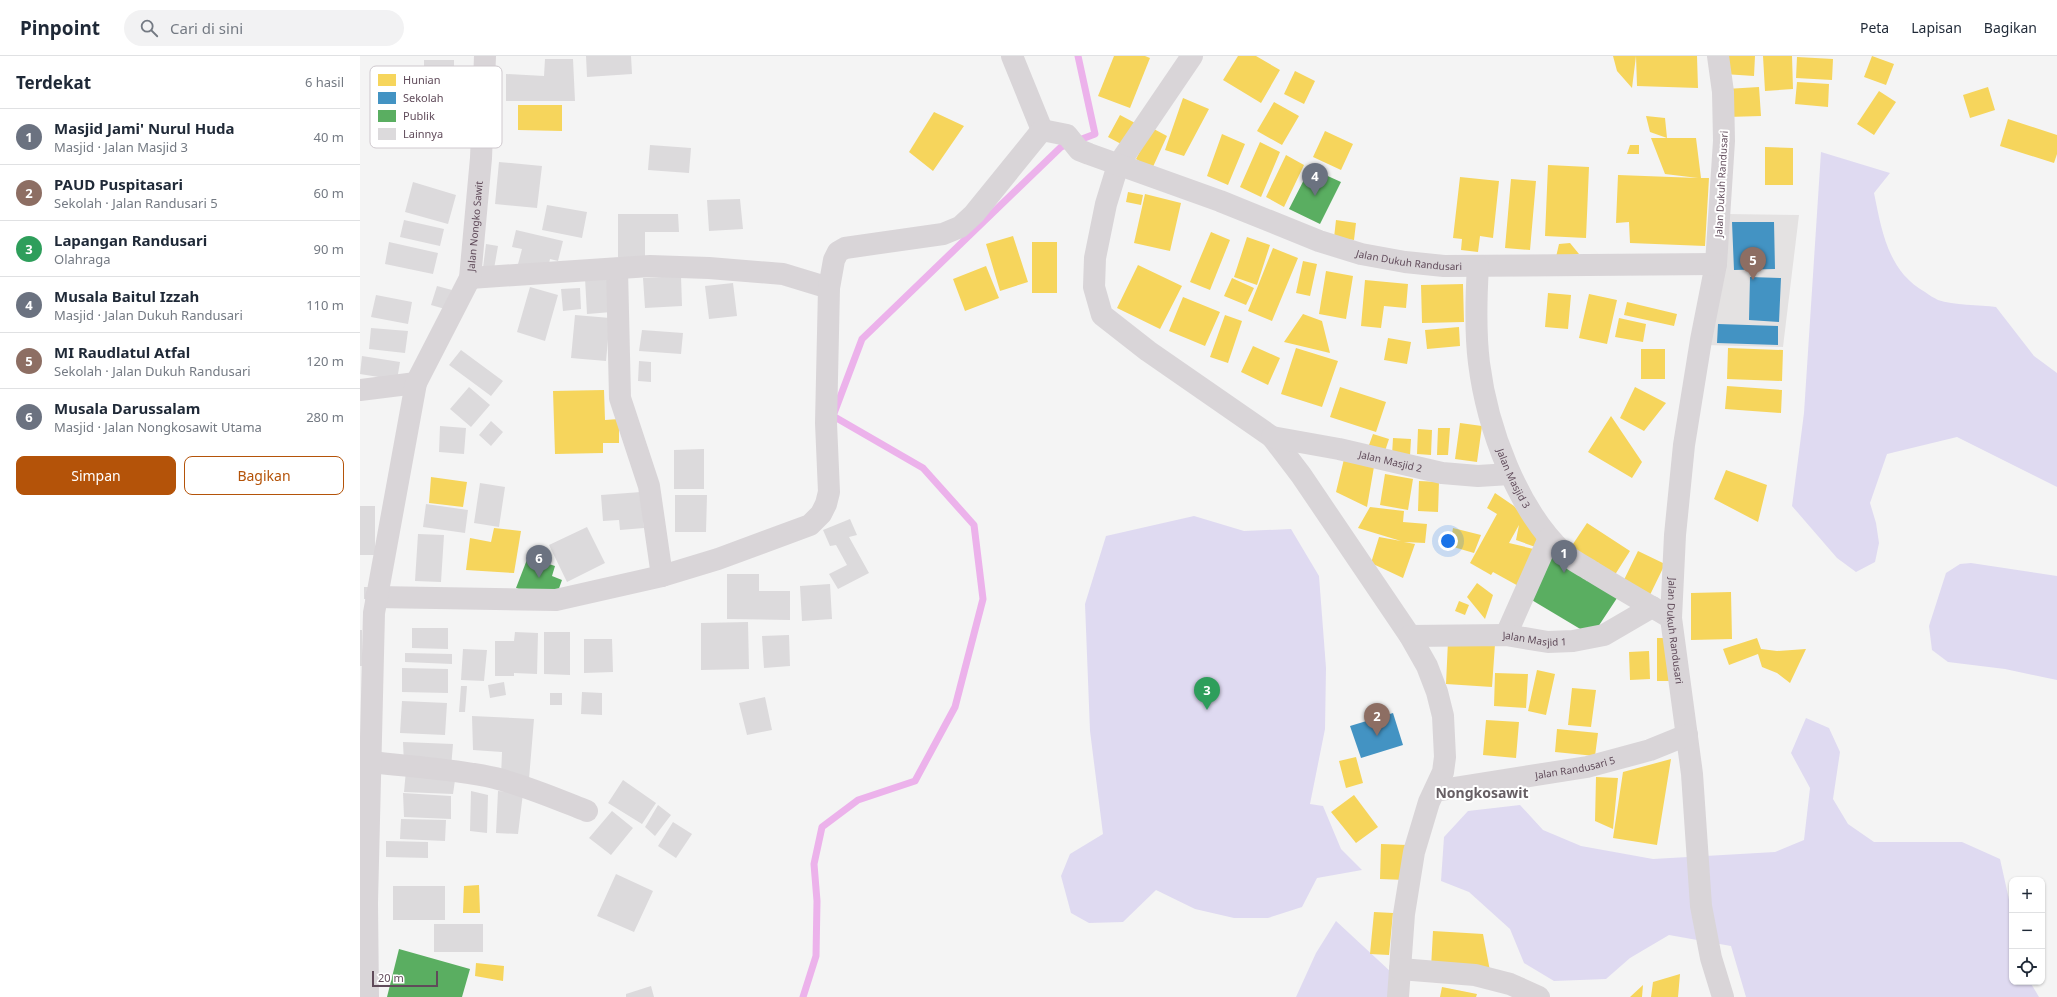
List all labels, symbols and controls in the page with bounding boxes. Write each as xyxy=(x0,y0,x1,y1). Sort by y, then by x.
search box xyxy=(124,10,404,46)
text: Pinpoint xyxy=(20,15,100,41)
icon: search xyxy=(138,17,160,39)
text: Cari di sini xyxy=(170,18,243,38)
text: Peta xyxy=(1860,18,1889,37)
text: Lapisan xyxy=(1911,18,1962,37)
text: Bagikan xyxy=(1984,18,2037,37)
legend xyxy=(370,66,502,148)
text: Terdekat xyxy=(16,71,91,94)
text: Hunian xyxy=(403,72,441,87)
text: 6 hasil xyxy=(305,73,344,91)
text: Sekolah xyxy=(403,90,444,105)
text: Publik xyxy=(403,108,435,123)
text: Masjid Jami' Nurul Huda xyxy=(54,118,234,138)
text: Lainnya xyxy=(403,126,443,141)
text: 1 xyxy=(25,128,33,146)
text: 40 m xyxy=(314,128,344,146)
street label: Jalan Dukuh Randusari xyxy=(1711,130,1731,239)
text: Masjid · Jalan Masjid 3 xyxy=(54,138,188,156)
pin: 4 xyxy=(1302,163,1328,196)
text: PAUD Puspitasari xyxy=(54,174,183,194)
street label: Jalan Nongko Sawit xyxy=(464,180,486,273)
text: 2 xyxy=(25,184,33,202)
text: 60 m xyxy=(314,184,344,202)
text: Sekolah · Jalan Randusari 5 xyxy=(54,194,218,212)
text: Lapangan Randusari xyxy=(54,230,207,250)
text: 3 xyxy=(25,240,33,258)
text: 90 m xyxy=(314,240,344,258)
street label: Jalan Dukuh Randusari xyxy=(1353,246,1462,273)
pin: 5 xyxy=(1740,247,1766,280)
text: Olahraga xyxy=(54,250,111,268)
text: Musala Baitul Izzah xyxy=(54,286,199,306)
text: 4 xyxy=(25,296,33,314)
text: 110 m xyxy=(306,296,344,314)
text: Masjid · Jalan Dukuh Randusari xyxy=(54,306,243,324)
text: MI Raudlatul Atfal xyxy=(54,342,190,362)
text: 5 xyxy=(25,352,33,370)
text: 120 m xyxy=(306,352,344,370)
text: Sekolah · Jalan Dukuh Randusari xyxy=(54,362,251,380)
text: Musala Darussalam xyxy=(54,398,200,418)
text: 6 xyxy=(25,408,33,426)
text: 280 m xyxy=(306,408,344,426)
text: Masjid · Jalan Nongkosawit Utama xyxy=(54,418,262,436)
street label: Jalan Masjid 3 xyxy=(1493,445,1534,511)
street label: Jalan Masjid 2 xyxy=(1357,447,1424,475)
button: Simpan xyxy=(16,456,176,495)
button: Bagikan xyxy=(184,456,344,495)
your location xyxy=(1438,531,1458,551)
pin: 1 xyxy=(1551,540,1577,573)
pin: 6 xyxy=(526,545,552,578)
street label: Jalan Dukuh Randusari xyxy=(1664,576,1687,685)
street label: Jalan Masjid 1 xyxy=(1502,628,1567,649)
pin: 3 xyxy=(1194,677,1220,710)
pin: 2 xyxy=(1364,703,1390,736)
street label: Jalan Randusari 5 xyxy=(1533,753,1617,782)
district label: Nongkosawit xyxy=(1435,783,1529,802)
map controls xyxy=(2009,877,2045,985)
button: + xyxy=(2009,877,2045,913)
button: − xyxy=(2009,913,2045,949)
button: locate xyxy=(2009,949,2045,985)
scale bar xyxy=(372,969,438,988)
text: 20 m xyxy=(378,970,404,985)

